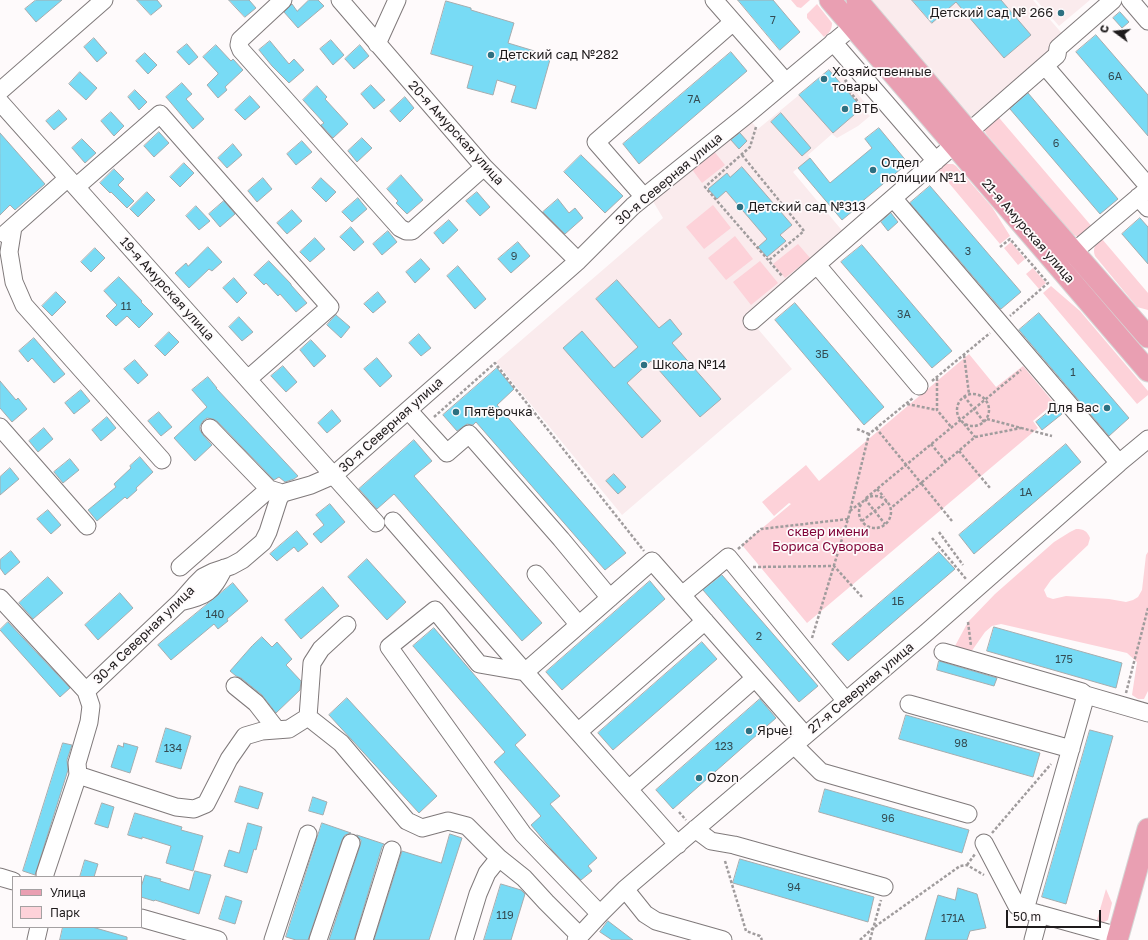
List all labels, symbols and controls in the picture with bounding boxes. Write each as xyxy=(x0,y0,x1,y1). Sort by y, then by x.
place label: Детский сад № 266 xyxy=(930,5,1053,21)
marker: Детский сад № 266 xyxy=(1056,8,1066,18)
north arrow xyxy=(1096,12,1136,52)
house number: 7 xyxy=(770,14,776,28)
text: С xyxy=(1097,23,1111,34)
place label: Детский сад №282 xyxy=(499,47,618,63)
marker: Детский сад №282 xyxy=(486,50,496,60)
place label: Хозяйственные товары xyxy=(832,64,932,95)
house number: 6А xyxy=(1108,70,1122,84)
marker: Хозяйственные товары xyxy=(819,74,829,84)
street label: 20-я Амурская улица xyxy=(405,78,507,188)
house number: 7А xyxy=(687,93,701,107)
place label: ВТБ xyxy=(853,101,878,117)
marker: ВТБ xyxy=(840,104,850,114)
street label: 30-я Северная улица xyxy=(612,130,726,228)
house number: 6 xyxy=(1053,137,1059,151)
place label: Отдел полиции №11 xyxy=(881,155,966,186)
marker: Отдел полиции №11 xyxy=(868,165,878,175)
street label: 21-я Амурская улица xyxy=(978,176,1078,286)
place label: Детский сад №313 xyxy=(748,199,866,215)
marker: Детский сад №313 xyxy=(735,202,745,212)
street label: 19-я Амурская улица xyxy=(116,234,218,344)
house number: 3 xyxy=(965,245,971,259)
house number: 9 xyxy=(511,250,517,264)
house number: 11 xyxy=(121,300,131,314)
house number: 3А xyxy=(897,308,911,322)
house number: 3Б xyxy=(815,348,829,362)
place label: Школа №14 xyxy=(652,357,726,373)
marker: Школа №14 xyxy=(639,360,649,370)
house number: 1 xyxy=(1070,366,1076,380)
street label: 30-я Северная улица xyxy=(336,374,446,476)
place label: Для Вас xyxy=(1048,400,1099,416)
marker: Для Вас xyxy=(1102,403,1112,413)
place label: Пятёрочка xyxy=(464,404,533,420)
marker: Пятёрочка xyxy=(451,407,461,417)
house number: 1А xyxy=(1020,486,1032,500)
park label: сквер имени Бориса Суворова xyxy=(772,524,884,555)
street label: 30-я Северная улица xyxy=(90,583,198,687)
house number: 1Б xyxy=(892,595,904,609)
house number: 140 xyxy=(206,608,224,622)
house number: 2 xyxy=(756,630,762,644)
street label: 27-я Северная улица xyxy=(805,639,917,737)
house number: 175 xyxy=(1055,653,1073,667)
place label: Ярче! xyxy=(757,723,793,739)
marker: Ярче! xyxy=(744,726,754,736)
house number: 98 xyxy=(954,737,968,751)
house number: 123 xyxy=(715,740,733,754)
house number: 134 xyxy=(164,742,182,756)
place label: Ozon xyxy=(707,770,739,786)
marker: Ozon xyxy=(694,773,704,783)
house number: 96 xyxy=(881,812,895,826)
legend xyxy=(12,876,142,928)
house number: 94 xyxy=(787,881,801,895)
text: Улица xyxy=(50,885,86,900)
scale bar xyxy=(1008,902,1103,928)
text: Парк xyxy=(50,905,80,920)
house number: 119 xyxy=(496,909,514,923)
text: 50 m xyxy=(1013,909,1041,924)
house number: 171А xyxy=(941,912,965,926)

